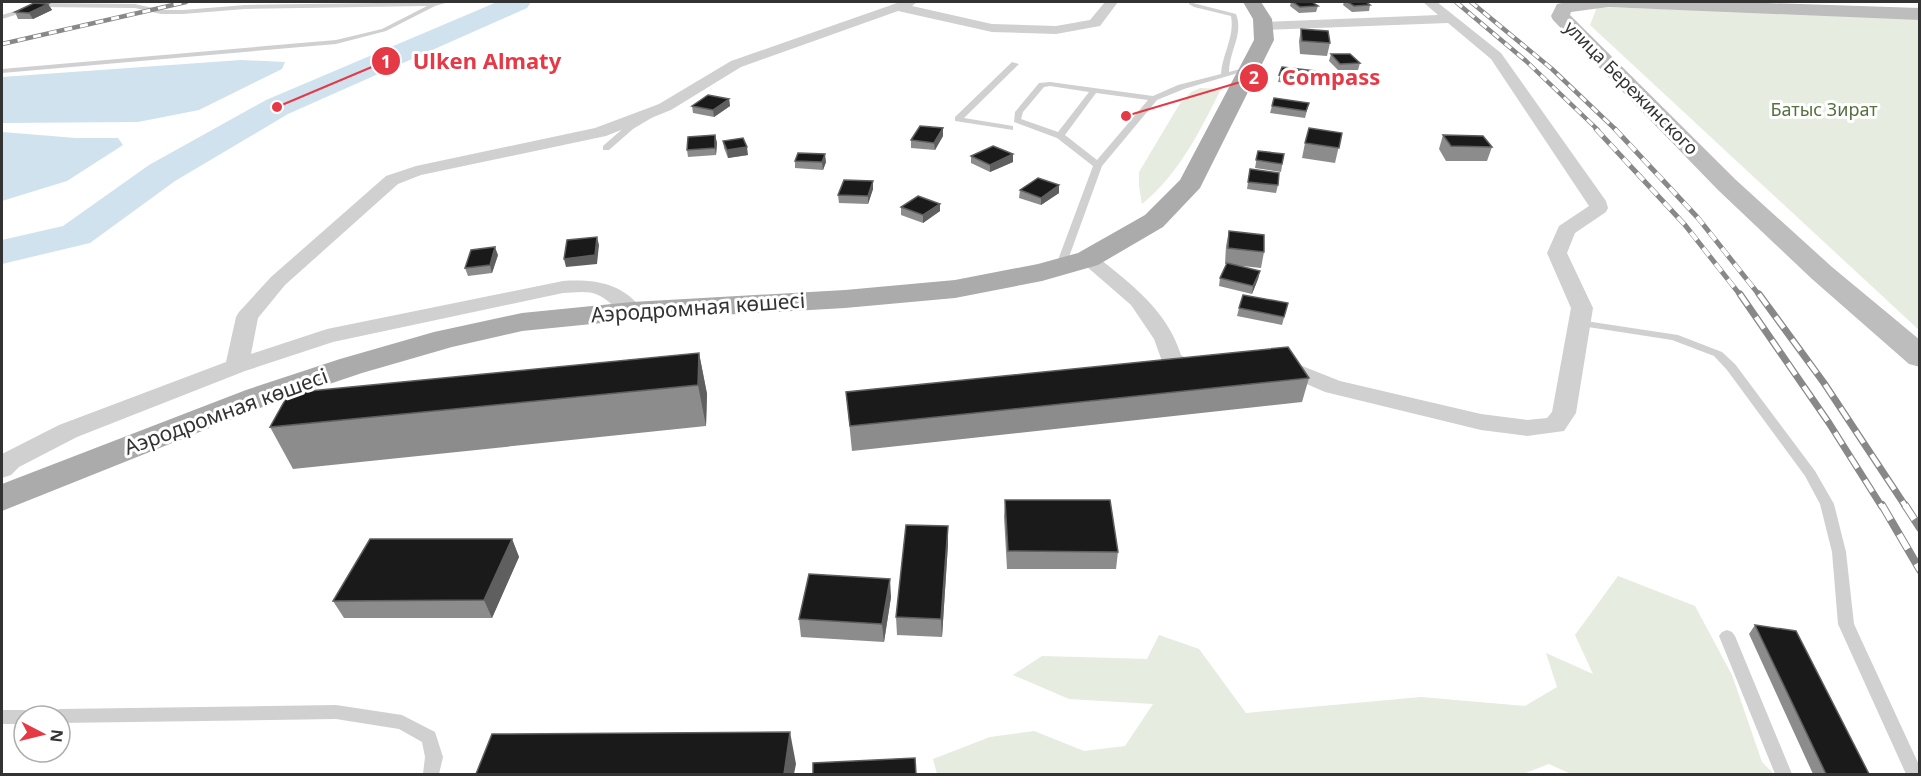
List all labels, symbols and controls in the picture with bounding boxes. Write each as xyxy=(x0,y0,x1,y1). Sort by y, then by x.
street label: улица Бережинского xyxy=(1559,15,1704,160)
callout: Ulken Almaty xyxy=(371,41,573,81)
text: Ulken Almaty xyxy=(413,45,562,75)
text: 1 xyxy=(381,49,391,73)
callout: Compass xyxy=(1239,58,1392,98)
text: Compass xyxy=(1282,61,1380,91)
text: 2 xyxy=(1249,65,1259,89)
park label: Батыс Зират xyxy=(1770,97,1878,121)
street label: Аэродромная көшесі xyxy=(590,286,806,328)
street label: Аэродромная көшесі xyxy=(120,361,331,461)
north arrow xyxy=(12,704,72,764)
text: N xyxy=(45,728,69,744)

